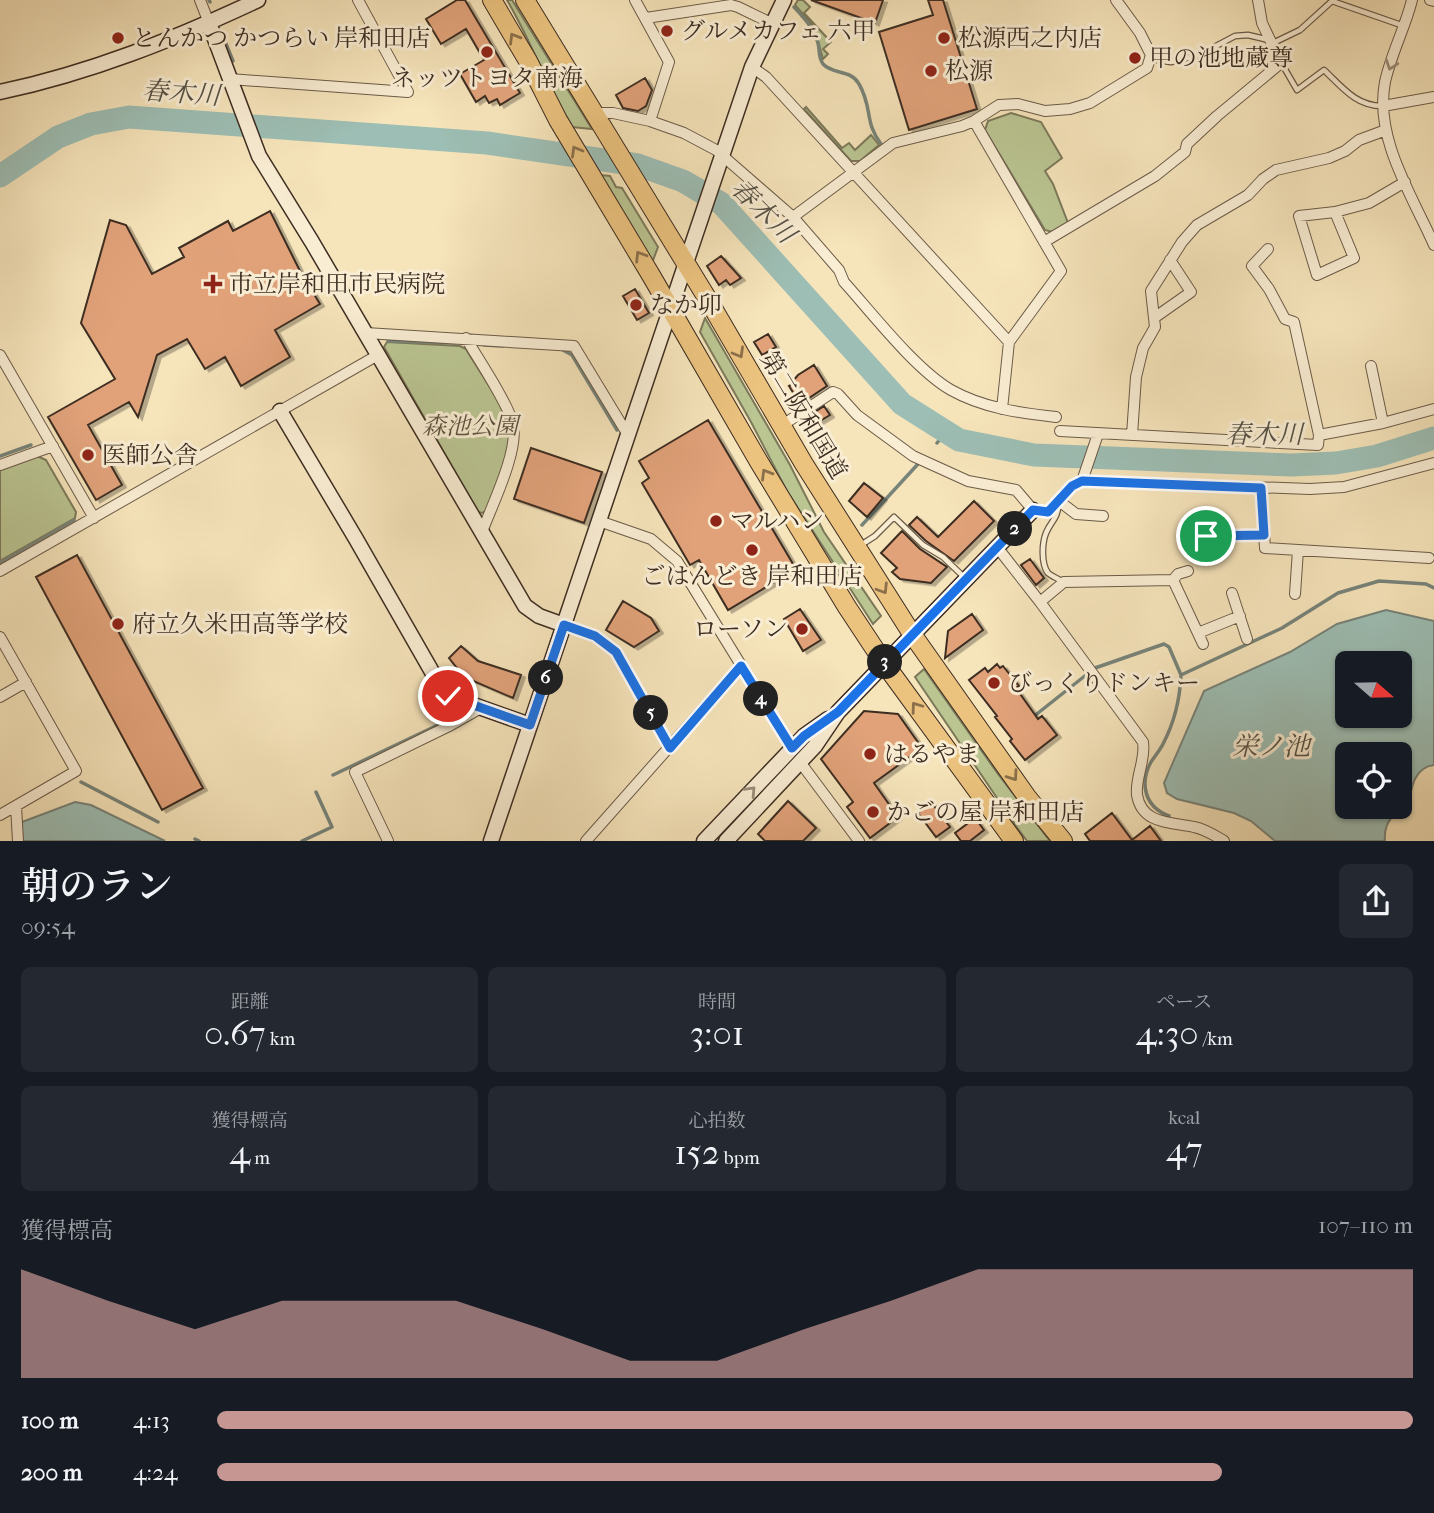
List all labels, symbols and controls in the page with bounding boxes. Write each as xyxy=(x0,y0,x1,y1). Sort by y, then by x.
place label: グルメカフェ 六甲 xyxy=(681,17,876,45)
marker: グルメカフェ 六甲 xyxy=(659,23,675,39)
place label: とんかつ かつらい 岸和田店 xyxy=(132,24,430,52)
place label: 松源西之内店 xyxy=(958,24,1102,52)
marker: とんかつ かつらい 岸和田店 xyxy=(110,30,126,46)
marker: 松源西之内店 xyxy=(936,30,952,46)
one-way arrow xyxy=(510,33,523,46)
marker: ネッツトヨタ南海 xyxy=(479,44,495,60)
place label: 甲の池地蔵尊 xyxy=(1149,44,1293,72)
marker: 甲の池地蔵尊 xyxy=(1127,50,1143,66)
place label: 松源 xyxy=(945,57,993,85)
one-way arrow xyxy=(1385,58,1399,70)
marker: 松源 xyxy=(923,63,939,79)
place label: ネッツトヨタ南海 xyxy=(391,64,583,92)
water label: 春木川 xyxy=(141,75,224,111)
one-way arrow xyxy=(571,145,584,158)
water label: 春木川 xyxy=(724,172,804,252)
one-way arrow xyxy=(635,251,648,264)
place label: 市立岸和田市民病院 xyxy=(229,270,445,298)
marker: 市立岸和田市民病院 xyxy=(203,274,223,294)
place label: なか卯 xyxy=(650,291,722,319)
marker: なか卯 xyxy=(628,297,644,313)
one-way arrow xyxy=(731,346,744,358)
street label: 第二阪和国道 xyxy=(755,346,853,484)
park label: 森池公園 xyxy=(422,412,522,440)
water label: 春木川 xyxy=(1225,419,1306,450)
place label: 医師公舎 xyxy=(102,441,198,469)
marker: 医師公舎 xyxy=(80,447,96,463)
one-way arrow xyxy=(762,469,775,482)
pin xyxy=(1176,506,1236,566)
place label: マルハン xyxy=(730,507,824,535)
pin: 2 xyxy=(998,512,1032,546)
marker: マルハン xyxy=(708,513,724,529)
text: 2 xyxy=(1010,517,1019,539)
icon: arrive xyxy=(1187,517,1225,555)
marker: ごはんどき 岸和田店 xyxy=(744,542,760,558)
place label: ごはんどき 岸和田店 xyxy=(641,562,863,590)
one-way arrow xyxy=(875,581,888,594)
place label: 府立久米田高等学校 xyxy=(132,610,348,638)
place label: ローソン xyxy=(693,615,788,643)
marker: 府立久米田高等学校 xyxy=(110,616,126,632)
marker: ローソン xyxy=(794,621,810,637)
pin: 3 xyxy=(868,644,903,680)
text: 3 xyxy=(881,650,888,672)
north arrow xyxy=(1335,651,1412,728)
map controls xyxy=(1335,651,1412,819)
pin: 6 xyxy=(528,660,564,696)
pin xyxy=(418,666,478,726)
text: 6 xyxy=(540,666,551,688)
place label: びっくりドンキー xyxy=(1008,669,1200,697)
marker: びっくりドンキー xyxy=(986,675,1002,691)
icon: check xyxy=(429,677,467,715)
pin: 4 xyxy=(744,682,778,716)
text: 4 xyxy=(755,687,766,709)
pin: 5 xyxy=(634,696,668,730)
text: 5 xyxy=(646,701,655,723)
one-way arrow xyxy=(912,702,924,715)
water label: 栄ノ池 xyxy=(1232,731,1313,762)
place label: はるやま xyxy=(884,740,980,768)
button: locate xyxy=(1335,742,1412,819)
marker: はるやま xyxy=(862,746,878,762)
one-way arrow xyxy=(1004,768,1017,781)
one-way arrow xyxy=(743,787,756,800)
place label: かごの屋 岸和田店 xyxy=(887,798,1084,826)
marker: かごの屋 岸和田店 xyxy=(865,804,881,820)
text: 朝のラン xyxy=(21,864,173,909)
button: share xyxy=(1339,864,1413,938)
text: 09:54 xyxy=(21,913,75,940)
text: 距離 xyxy=(231,991,269,1013)
text: 時間 xyxy=(698,991,736,1013)
text: ペース xyxy=(1156,991,1212,1013)
text: 0.67 xyxy=(204,1013,266,1054)
text: 3:01 xyxy=(690,1013,744,1054)
text: 4:30 xyxy=(1136,1013,1199,1054)
text: km xyxy=(266,1028,295,1050)
text: /km xyxy=(1199,1028,1233,1050)
text: kcal xyxy=(1168,1107,1200,1129)
text: 獲得標高 xyxy=(212,1110,288,1132)
text: 心拍数 xyxy=(688,1110,746,1132)
text: 47 xyxy=(1166,1129,1203,1170)
text: 4 xyxy=(229,1132,250,1173)
text: 152 xyxy=(674,1132,720,1173)
text: m xyxy=(250,1147,270,1169)
text: bpm xyxy=(720,1147,760,1169)
text: 107–110 m xyxy=(1318,1212,1413,1239)
text: 獲得標高 xyxy=(21,1217,113,1244)
text: 100 m xyxy=(21,1407,79,1434)
text: 4:13 xyxy=(133,1407,170,1434)
text: 200 m xyxy=(21,1459,82,1486)
text: 4:24 xyxy=(133,1459,178,1486)

